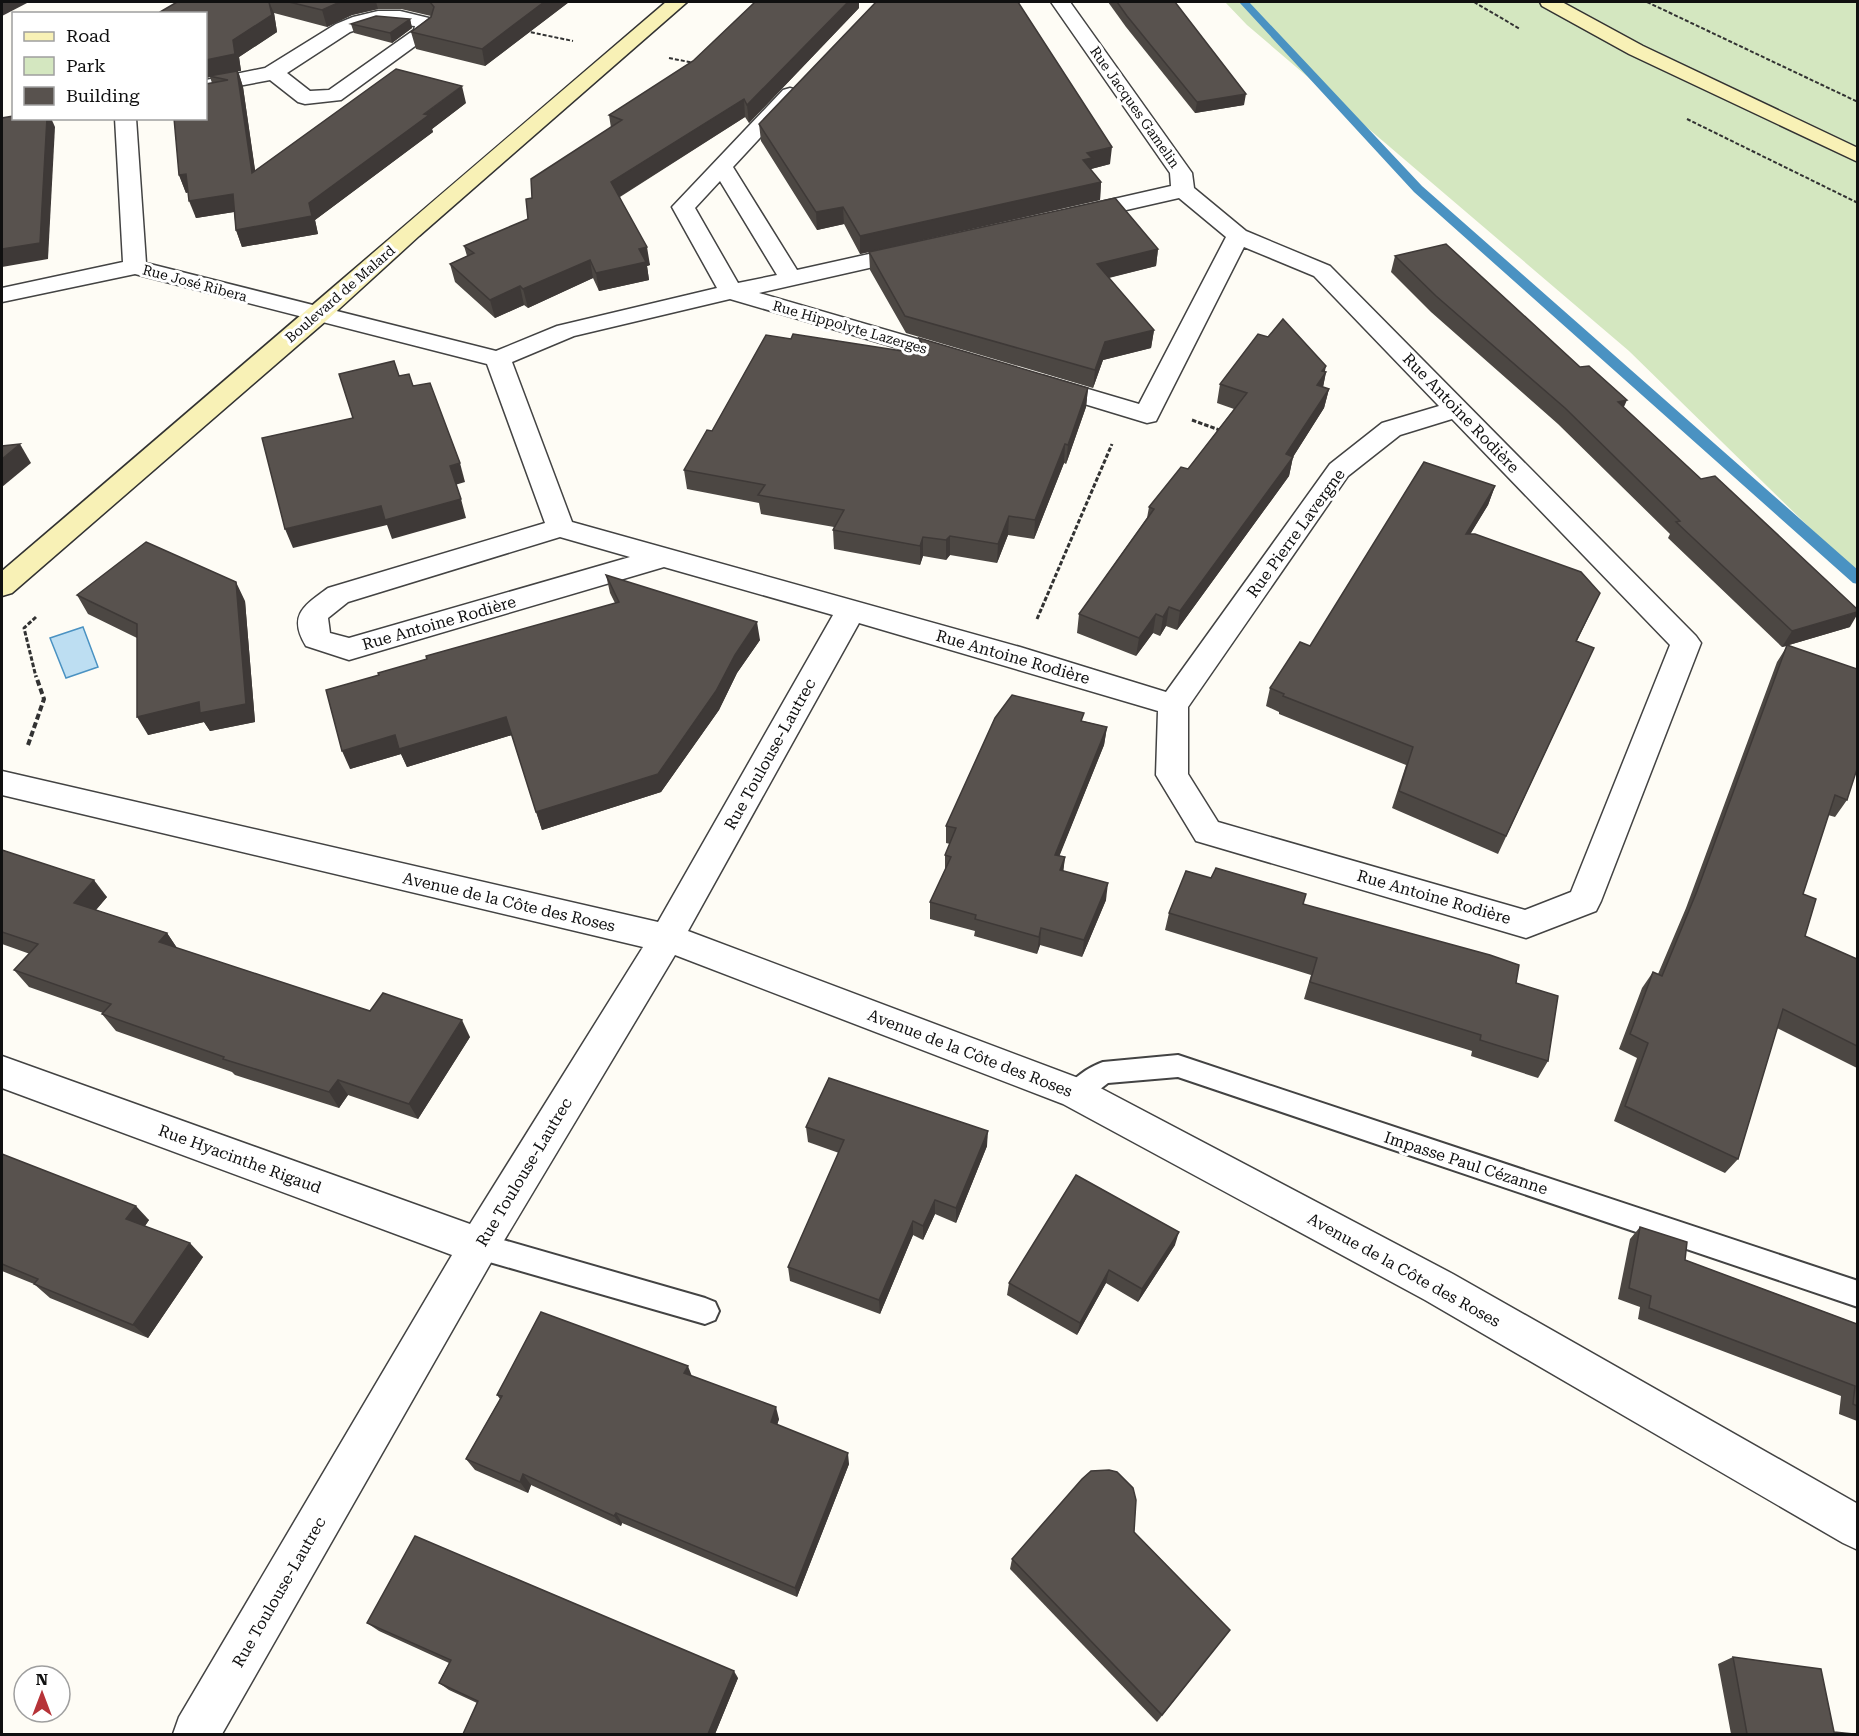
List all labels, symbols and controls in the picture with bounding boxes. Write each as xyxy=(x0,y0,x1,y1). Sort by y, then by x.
legend xyxy=(12,12,207,120)
text: Road xyxy=(66,25,111,46)
street label: Rue Jacques Gamelin xyxy=(1087,43,1183,171)
text: Park xyxy=(66,55,106,76)
text: Building xyxy=(66,85,140,106)
street label: Boulevard de Malard xyxy=(282,242,398,346)
street label: Rue José Ribera xyxy=(141,261,249,305)
street label: Rue Hippolyte Lazerges xyxy=(771,297,929,357)
street label: Rue Antoine Rodière xyxy=(1399,349,1523,477)
street label: Rue Pierre Lavergne xyxy=(1243,465,1349,601)
street label: Rue Antoine Rodière xyxy=(360,592,518,654)
street label: Rue Antoine Rodière xyxy=(934,626,1092,688)
street label: Rue Toulouse-Lautrec xyxy=(720,675,820,833)
street label: Rue Antoine Rodière xyxy=(1355,866,1513,928)
street label: Avenue de la Côte des Roses xyxy=(401,868,617,936)
street label: Avenue de la Côte des Roses xyxy=(865,1005,1075,1101)
street label: Rue Toulouse-Lautrec xyxy=(472,1094,576,1250)
street label: Rue Hyacinthe Rigaud xyxy=(156,1121,324,1197)
street label: Impasse Paul Cézanne xyxy=(1382,1128,1550,1198)
street label: Avenue de la Côte des Roses xyxy=(1304,1209,1504,1331)
street label: Rue Toulouse-Lautrec xyxy=(228,1514,330,1670)
north arrow xyxy=(12,1664,72,1724)
text: N xyxy=(36,1670,48,1689)

